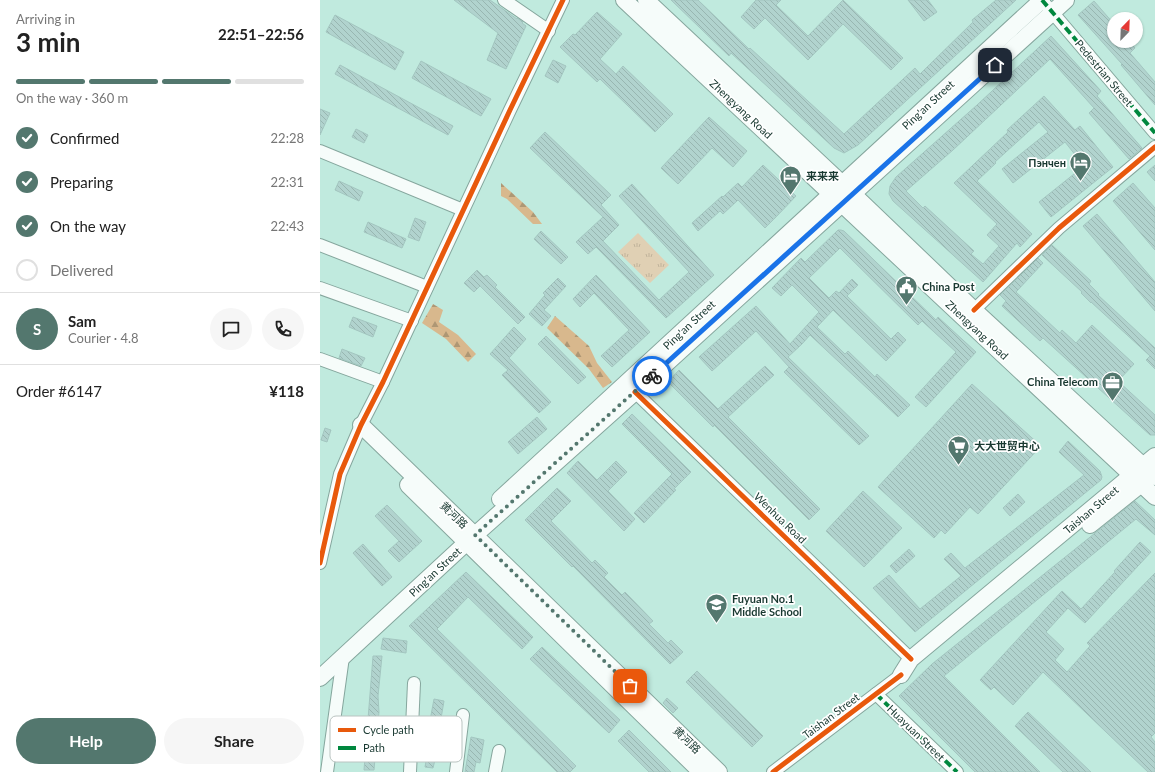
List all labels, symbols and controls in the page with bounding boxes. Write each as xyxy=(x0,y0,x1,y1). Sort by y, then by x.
text: Arriving in xyxy=(16,11,75,27)
north arrow xyxy=(1107,12,1143,48)
map controls xyxy=(1107,12,1143,48)
text: 22:51–22:56 xyxy=(218,25,304,43)
text: 3 min xyxy=(16,26,80,58)
street label: Pedestrian Street xyxy=(1073,37,1136,109)
pin xyxy=(978,48,1012,82)
icon: home xyxy=(984,54,1006,76)
street label: Zhengyang Road xyxy=(707,76,775,141)
street label: Ping'an Street xyxy=(899,77,956,132)
text: On the way · 360 m xyxy=(16,90,128,106)
icon: check xyxy=(16,127,38,149)
text: Confirmed xyxy=(50,129,119,147)
text: 22:28 xyxy=(271,130,304,146)
hotel icon: Пэнчен xyxy=(1068,150,1094,183)
place label: Пэнчен xyxy=(1028,156,1066,169)
hotel icon: 来来来 xyxy=(778,163,804,196)
place label: 来来来 xyxy=(806,169,839,182)
icon: check xyxy=(16,171,38,193)
text: Preparing xyxy=(50,173,113,191)
text: 22:31 xyxy=(271,174,304,190)
icon: check xyxy=(16,215,38,237)
text: On the way xyxy=(50,217,126,235)
text: 22:43 xyxy=(271,218,304,234)
text: Delivered xyxy=(50,261,113,279)
public building icon: China Post xyxy=(893,274,919,307)
place label: China Post xyxy=(922,280,975,293)
street label: Ping'an Street xyxy=(660,297,717,352)
street label: Zhengyang Road xyxy=(943,297,1011,362)
button: chat xyxy=(210,308,252,350)
button: phone xyxy=(262,308,304,350)
text: Sam xyxy=(68,312,96,330)
text: S xyxy=(33,320,41,338)
text: Courier · 4.8 xyxy=(68,330,139,346)
courier xyxy=(632,356,672,396)
icon: bike xyxy=(641,365,663,387)
office icon: China Telecom xyxy=(1100,369,1126,402)
place label: China Telecom xyxy=(1027,375,1098,388)
text: Order #6147 xyxy=(16,382,102,400)
text: ¥118 xyxy=(269,382,304,400)
supermarket icon: 大大世贸中心 xyxy=(946,433,972,466)
place label: 大大世贸中心 xyxy=(974,439,1040,452)
street label: Taishan Street xyxy=(1061,483,1121,536)
street label: Wenhua Road xyxy=(751,489,809,546)
street label: 黄河路 xyxy=(438,499,471,531)
street label: Ping'an Street xyxy=(406,544,463,599)
school or university icon: Fuyuan No.1 Middle School xyxy=(704,592,730,625)
place label: Fuyuan No.1 Middle School xyxy=(732,592,802,618)
pin xyxy=(613,669,647,703)
icon: bag xyxy=(619,675,641,697)
street label: Taishan Street xyxy=(800,690,862,741)
street label: Huayuan Street xyxy=(885,702,948,763)
legend xyxy=(330,716,462,762)
button: Help xyxy=(16,718,156,764)
button: Share xyxy=(164,718,304,764)
text: Cycle path xyxy=(363,723,414,736)
street label: 黄河路 xyxy=(671,724,704,756)
text: Path xyxy=(363,741,385,754)

